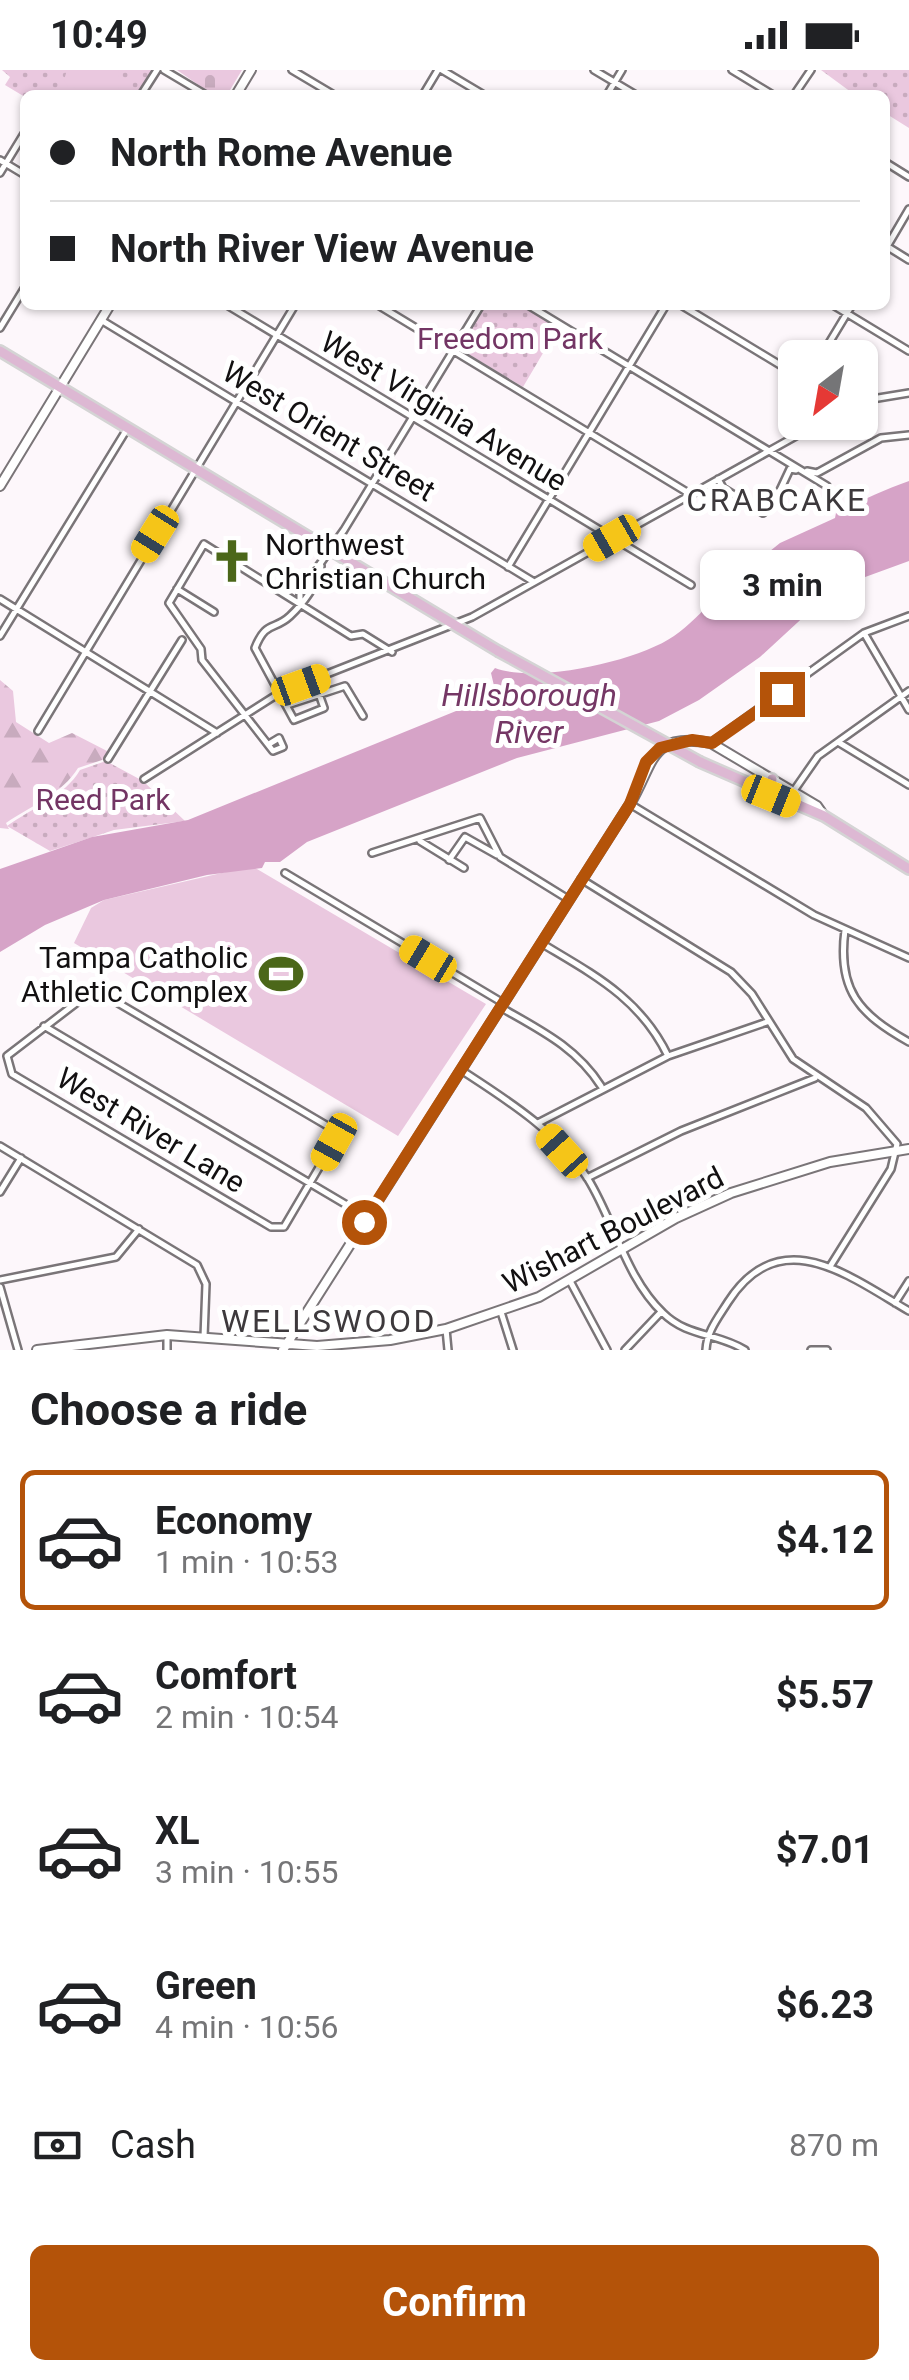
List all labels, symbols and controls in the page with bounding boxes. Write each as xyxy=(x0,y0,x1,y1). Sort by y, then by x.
text: 10:49 xyxy=(50,13,148,57)
text: North Rome Avenue xyxy=(110,131,453,175)
text: North River View Avenue xyxy=(110,227,534,271)
park label: Freedom Park xyxy=(417,321,604,356)
street label: West Virginia Avenue xyxy=(315,324,573,498)
north arrow xyxy=(778,340,878,440)
map controls xyxy=(778,340,878,440)
street label: West Orient Street xyxy=(216,354,442,508)
district label: CRABCAKE xyxy=(686,481,868,519)
car xyxy=(126,501,184,567)
car xyxy=(579,510,645,566)
place label: Northwest Christian Church xyxy=(265,527,486,596)
church icon: Northwest Christian Church xyxy=(208,537,256,585)
callout: 3 min xyxy=(700,549,864,619)
text: 3 min xyxy=(742,566,823,604)
car xyxy=(268,661,334,709)
route end xyxy=(760,672,805,717)
water label: Hillsborough River xyxy=(441,676,617,751)
car xyxy=(738,771,804,821)
park label: Reed Park xyxy=(35,782,171,817)
car xyxy=(395,931,461,987)
place label: Tampa Catholic Athletic Complex xyxy=(21,940,248,1009)
sports icon: Tampa Catholic Athletic Complex xyxy=(257,950,305,998)
street label: West River Lane xyxy=(51,1060,251,1200)
car xyxy=(306,1108,362,1176)
car xyxy=(531,1119,593,1183)
street label: Wishart Boulevard xyxy=(497,1159,729,1301)
route start xyxy=(342,1200,387,1245)
district label: WELLSWOOD xyxy=(221,1302,437,1340)
text: Choose a ride xyxy=(30,1383,307,1436)
icon: car xyxy=(35,1495,125,1585)
text: Economy xyxy=(155,1499,312,1543)
text: $4.12 xyxy=(776,1518,874,1562)
text: 1 min · 10:53 xyxy=(155,1543,338,1581)
icon: car xyxy=(35,1650,125,1740)
text: Comfort xyxy=(155,1654,297,1698)
text: $5.57 xyxy=(776,1673,874,1717)
text: 2 min · 10:54 xyxy=(155,1698,338,1736)
icon: car xyxy=(35,1805,125,1895)
text: XL xyxy=(155,1809,200,1853)
text: $7.01 xyxy=(776,1828,874,1872)
text: 3 min · 10:55 xyxy=(155,1853,338,1891)
icon: car xyxy=(35,1960,125,2050)
text: Green xyxy=(155,1964,257,2008)
text: $6.23 xyxy=(776,1983,874,2027)
text: 4 min · 10:56 xyxy=(155,2008,338,2046)
icon: cash xyxy=(30,2118,85,2173)
text: Cash xyxy=(110,2123,196,2167)
text: 870 m xyxy=(789,2126,879,2164)
button: Confirm xyxy=(30,2245,879,2360)

